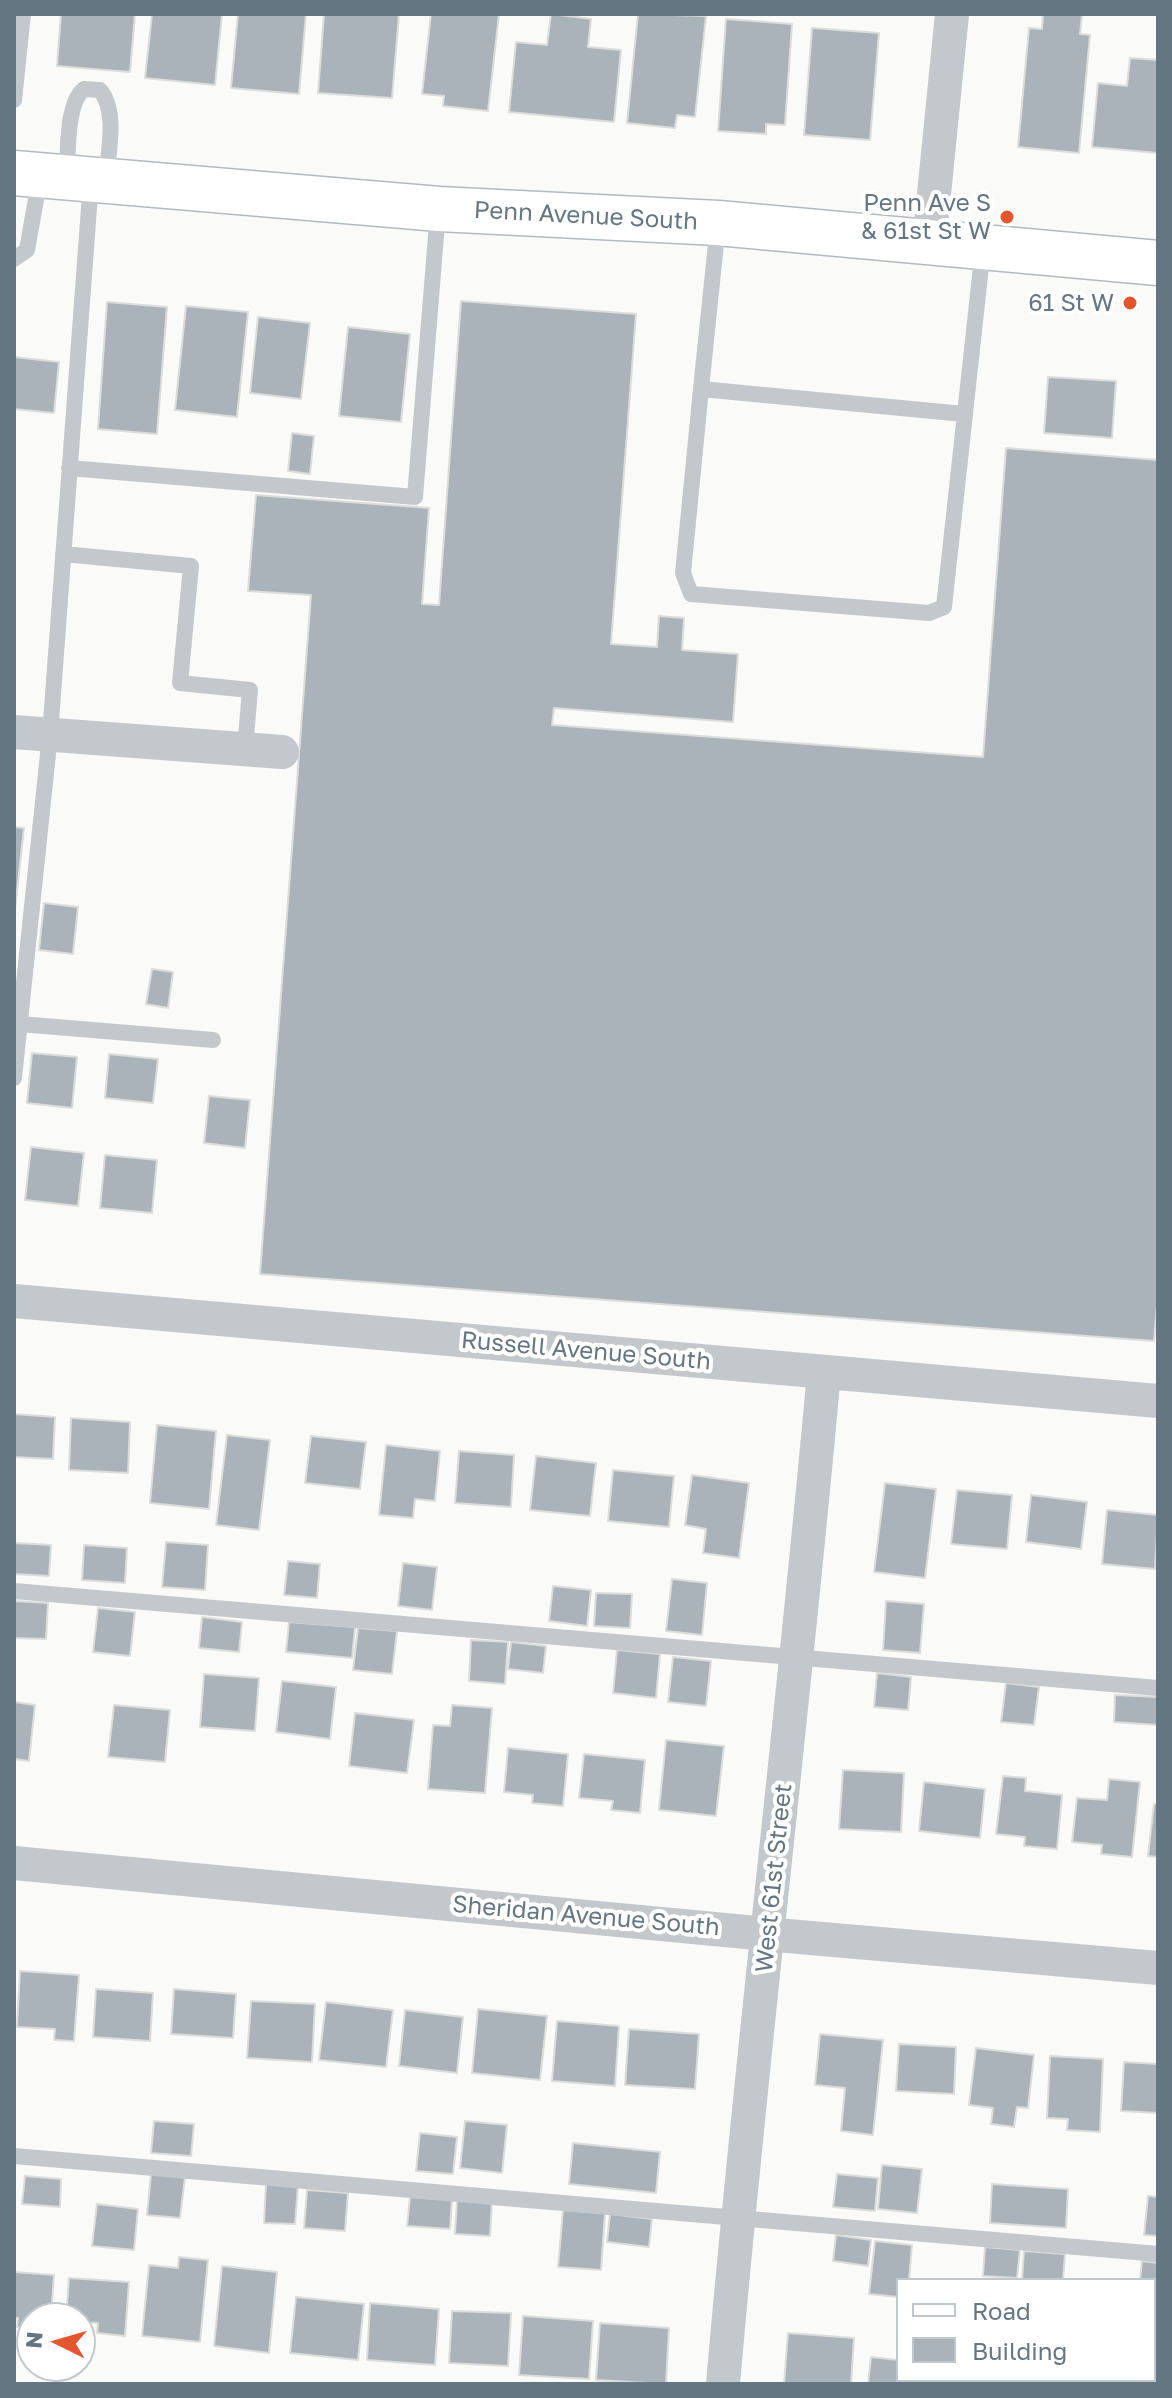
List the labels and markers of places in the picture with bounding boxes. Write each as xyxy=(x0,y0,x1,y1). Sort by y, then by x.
place label: Penn Ave S & 61st St W xyxy=(861,189,991,245)
marker: Penn Ave S & 61st St W xyxy=(998,208,1016,226)
place label: 61 St W xyxy=(1028,289,1114,317)
marker: 61 St W xyxy=(1121,294,1139,312)

